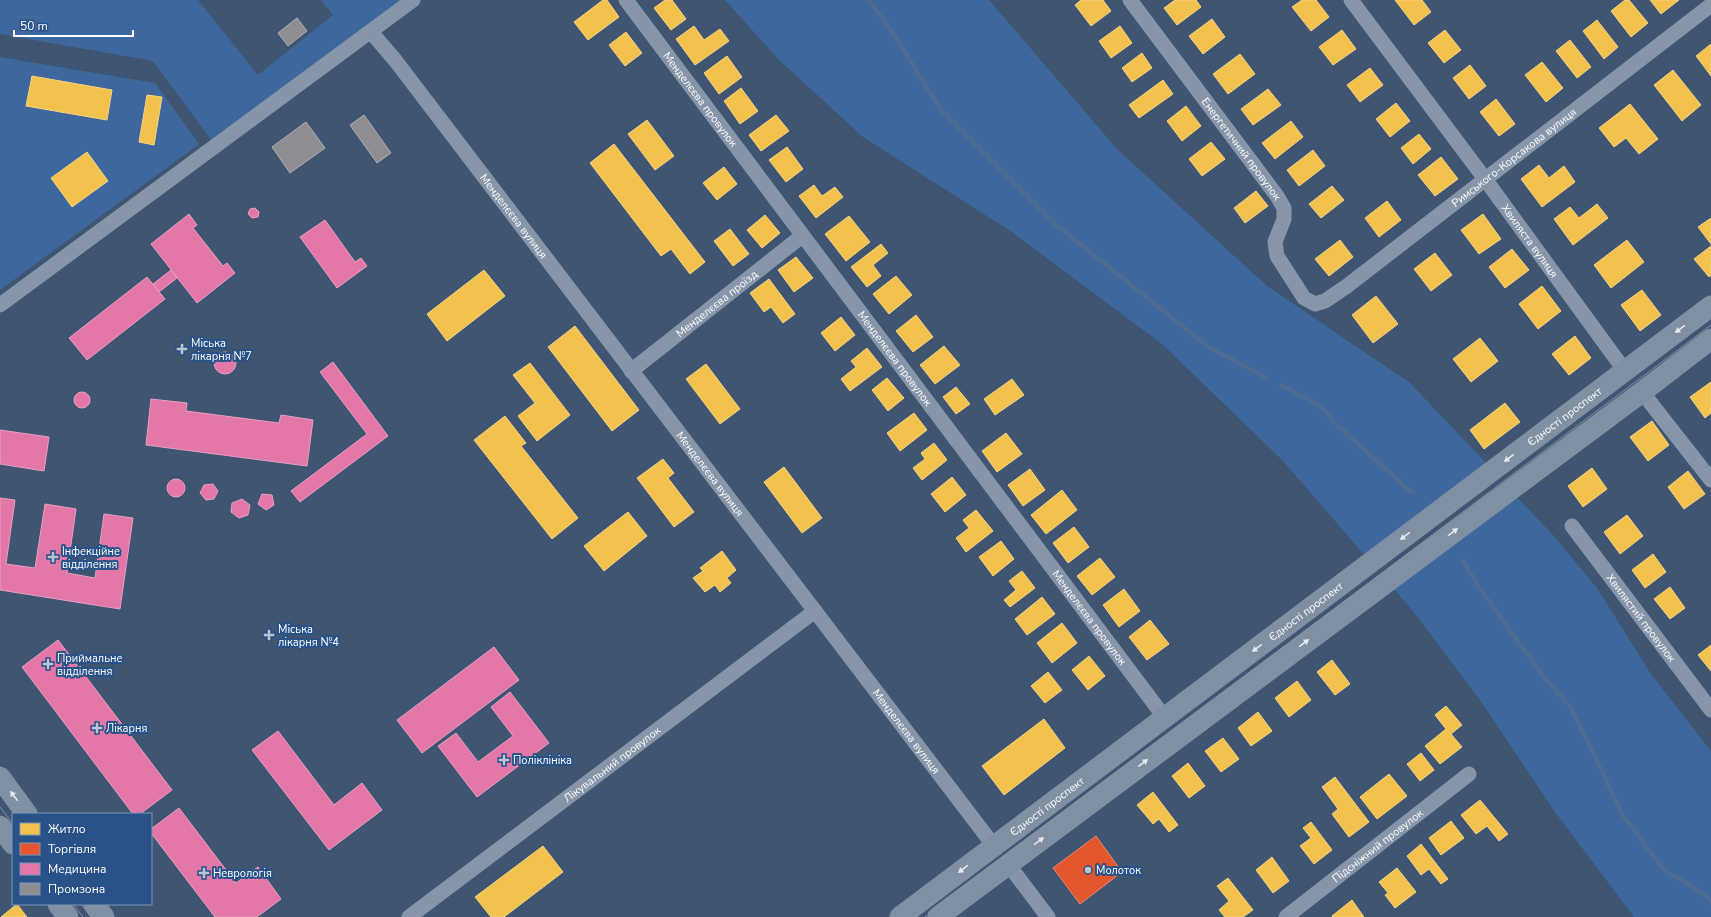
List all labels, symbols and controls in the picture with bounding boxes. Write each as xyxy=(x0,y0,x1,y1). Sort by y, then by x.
scale bar xyxy=(14,12,133,38)
text: 50 m xyxy=(20,18,48,34)
street label: Менделєєва провулок xyxy=(660,49,741,150)
street label: Енергетичний провулок xyxy=(1198,94,1285,203)
street label: Римського-Корсакова вулиця xyxy=(1448,104,1579,210)
street label: Менделєєва вулиця xyxy=(477,170,551,262)
street label: Хвиляста вулиця xyxy=(1498,201,1562,281)
street label: Менделєєва проїзд xyxy=(673,266,761,340)
street label: Менделєєва провулок xyxy=(854,308,936,409)
one-way arrow xyxy=(1674,325,1685,333)
place label: Міська лікарня №7 xyxy=(191,336,252,364)
marker: Міська лікарня №7 xyxy=(176,343,188,355)
street label: Єдності проспект xyxy=(1524,383,1605,449)
street label: Менделєєва вулиця xyxy=(673,428,747,519)
one-way arrow xyxy=(1504,454,1515,462)
one-way arrow xyxy=(1448,529,1458,537)
one-way arrow xyxy=(1400,532,1411,541)
place label: Інфекційне відділення xyxy=(62,544,120,572)
marker: Інфекційне відділення xyxy=(47,551,59,563)
street label: Менделєєва провулок xyxy=(1049,567,1130,668)
street label: Хвилястий провулок xyxy=(1603,571,1680,665)
street label: Єдності проспект xyxy=(1265,578,1346,644)
place label: Міська лікарня №4 xyxy=(278,622,339,650)
marker: Міська лікарня №4 xyxy=(263,629,275,641)
one-way arrow xyxy=(1298,639,1309,648)
one-way arrow xyxy=(1251,644,1262,652)
place label: Приймальне відділення xyxy=(57,651,123,679)
marker: Приймальне відділення xyxy=(42,658,54,670)
street label: Менделєєва вулиця xyxy=(869,686,944,777)
place label: Лікарня xyxy=(106,721,148,736)
marker: Лікарня xyxy=(91,722,103,734)
street label: Лікувальний провулок xyxy=(560,723,664,806)
place label: Поліклініка xyxy=(513,753,572,768)
marker: Поліклініка xyxy=(498,754,510,766)
one-way arrow xyxy=(1138,759,1149,767)
street label: Єдності проспект xyxy=(1007,773,1087,839)
one-way arrow xyxy=(10,790,18,801)
street label: Підсніжний провулок xyxy=(1329,805,1426,886)
legend xyxy=(12,813,152,905)
text: Житло xyxy=(48,821,86,837)
one-way arrow xyxy=(1034,836,1045,845)
text: Торгівля xyxy=(48,841,96,857)
text: Медицина xyxy=(48,861,107,877)
place label: Молоток xyxy=(1096,863,1141,878)
one-way arrow xyxy=(958,865,968,873)
marker: Молоток xyxy=(1083,865,1093,875)
place label: Неврологія xyxy=(213,866,272,881)
marker: Неврологія xyxy=(198,867,210,879)
text: Промзона xyxy=(48,881,105,897)

